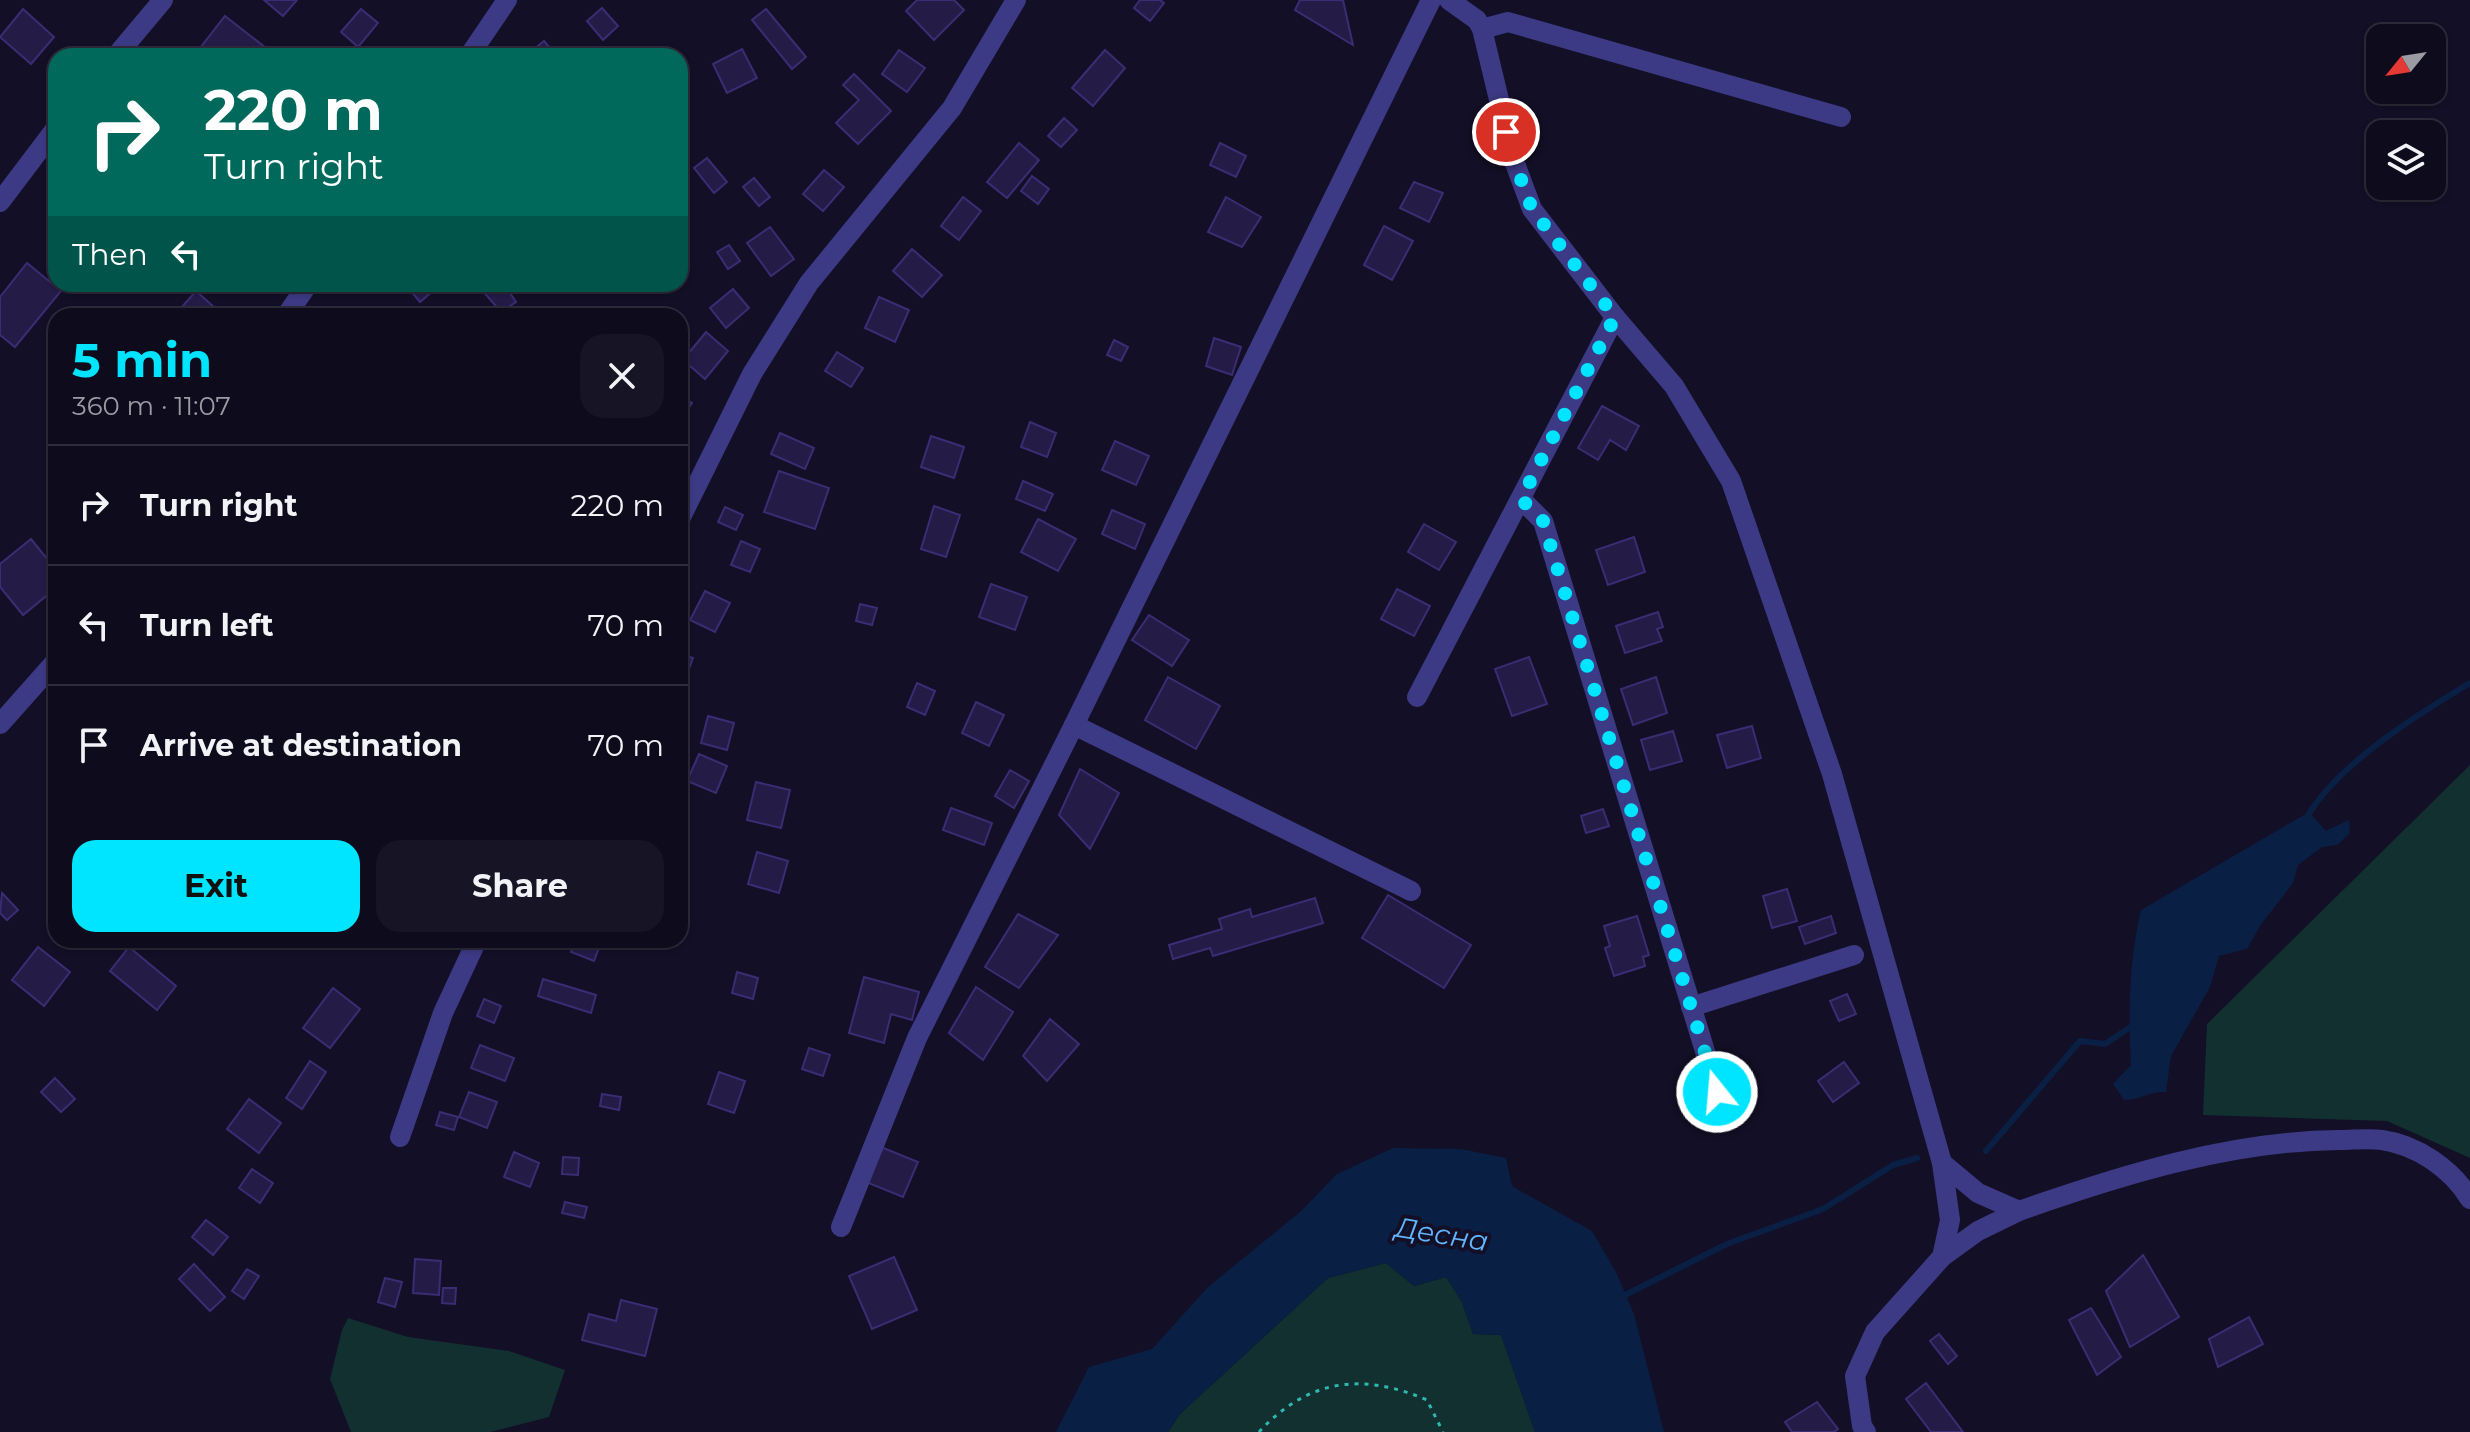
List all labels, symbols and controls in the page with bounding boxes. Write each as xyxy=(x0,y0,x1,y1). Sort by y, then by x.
north arrow xyxy=(2366,24,2446,104)
map controls xyxy=(2366,24,2446,200)
text: 220 m xyxy=(204,76,383,144)
icon: right xyxy=(72,80,176,184)
pin xyxy=(1472,98,1540,166)
icon: arrive xyxy=(1484,110,1528,154)
button: layers xyxy=(2366,120,2446,200)
text: Turn right xyxy=(204,144,384,188)
icon: left xyxy=(164,232,208,276)
text: Then xyxy=(72,236,148,273)
text: 5 min xyxy=(72,331,212,389)
button: close xyxy=(580,334,664,418)
text: 360 m · 11:07 xyxy=(72,390,231,422)
icon: right xyxy=(72,483,116,527)
text: Turn right xyxy=(140,487,297,524)
text: 220 m xyxy=(570,487,664,524)
icon: left xyxy=(72,603,116,647)
text: Turn left xyxy=(140,607,273,644)
text: 70 m xyxy=(587,607,664,644)
icon: arrive xyxy=(72,723,116,767)
text: Arrive at destination xyxy=(140,727,462,764)
text: 70 m xyxy=(587,727,664,764)
button: Exit xyxy=(72,840,360,932)
button: Share xyxy=(376,840,664,932)
position arrow xyxy=(1675,1050,1759,1134)
water label: Десна xyxy=(1390,1209,1491,1258)

